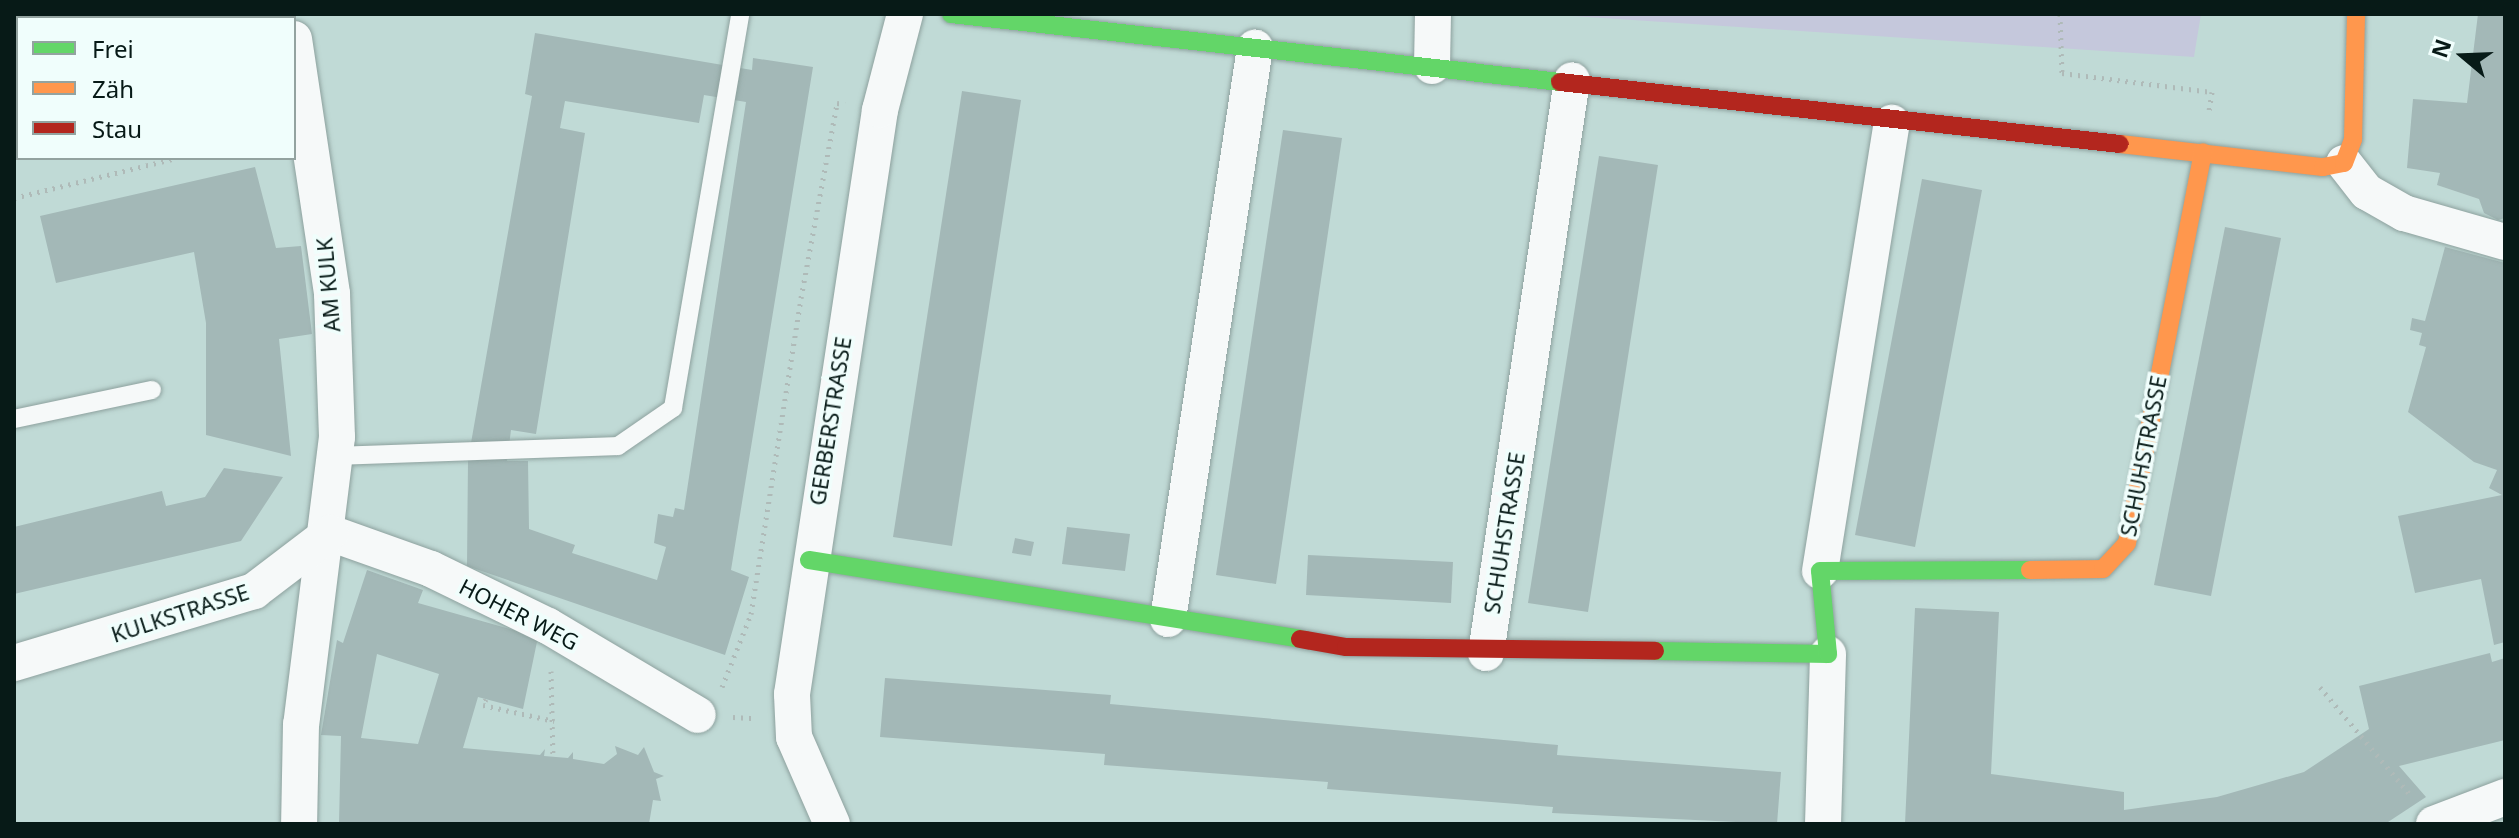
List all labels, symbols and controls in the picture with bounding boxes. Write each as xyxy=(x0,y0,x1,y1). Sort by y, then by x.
legend xyxy=(16,16,296,160)
north arrow xyxy=(2423,16,2503,96)
text: Frei xyxy=(92,32,134,65)
text: N xyxy=(2423,35,2457,62)
text: Zäh xyxy=(92,72,134,105)
text: Stau xyxy=(92,112,142,145)
street label: AM KULK xyxy=(311,237,345,333)
street label: GERBERSTRASSE xyxy=(804,335,856,507)
street label: SCHUHSTRASSE xyxy=(2114,373,2172,539)
street label: SCHUHSTRASSE xyxy=(1478,450,1530,616)
street label: HOHER WEG xyxy=(455,573,583,655)
street label: KULKSTRASSE xyxy=(108,578,252,648)

